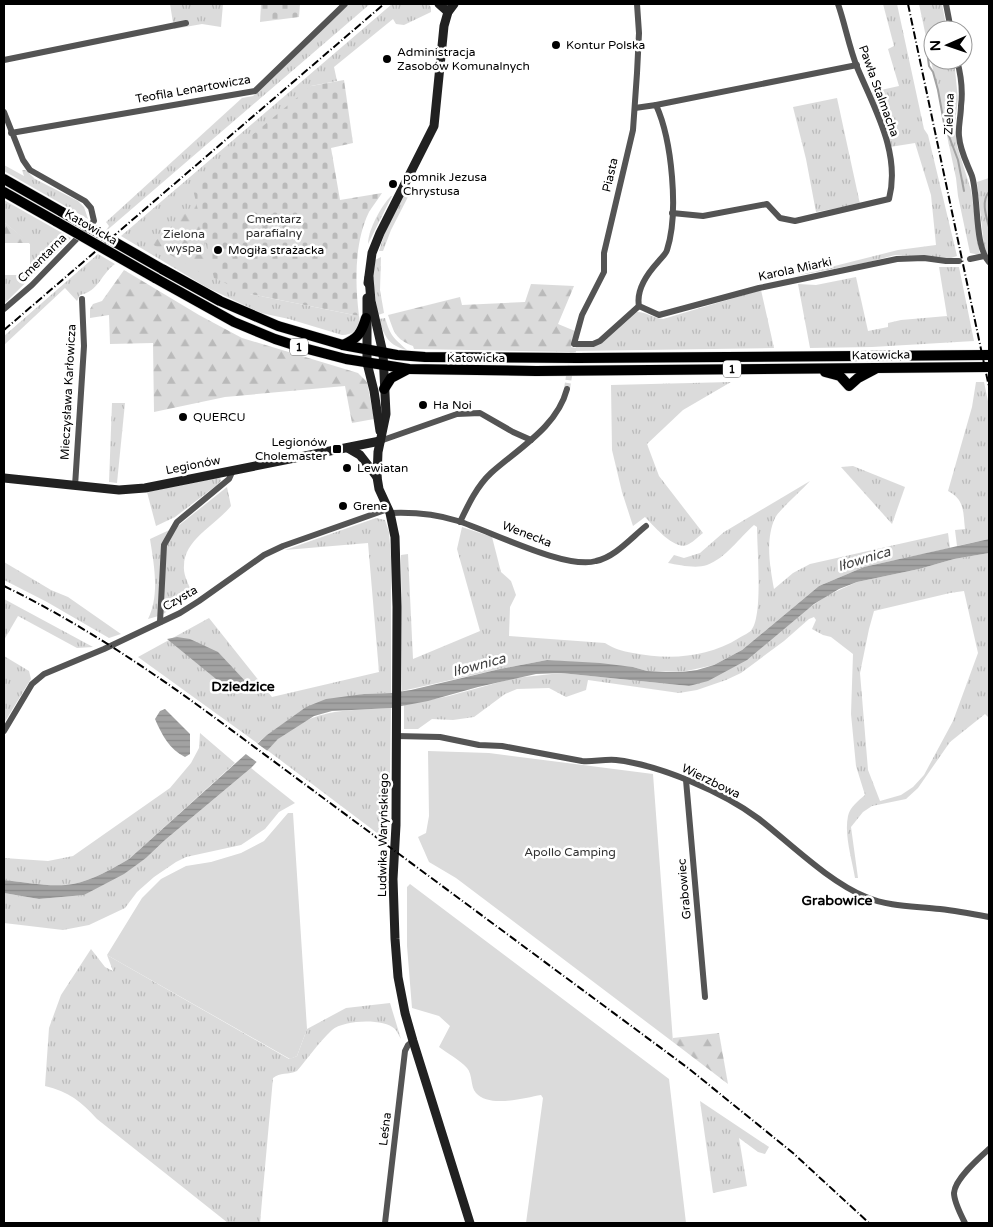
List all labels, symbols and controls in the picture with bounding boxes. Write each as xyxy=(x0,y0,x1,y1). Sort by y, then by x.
north arrow xyxy=(923,20,973,70)
place label: Kontur Polska xyxy=(566,38,645,52)
marker: Kontur Polska xyxy=(550,39,562,51)
text: N xyxy=(927,40,944,51)
street label: Pawła Stalmacha xyxy=(856,43,902,139)
place label: Administracja Zasobów Komunalnych xyxy=(397,45,530,73)
marker: Administracja Zasobów Komunalnych xyxy=(381,53,393,65)
street label: Teofila Lenartowicza xyxy=(134,72,252,106)
street label: Zielona xyxy=(941,93,957,135)
street label: Piasta xyxy=(599,156,621,194)
place label: pomnik Jezusa Chrystusa xyxy=(403,170,487,198)
marker: pomnik Jezusa Chrystusa xyxy=(387,178,399,190)
street label: Katowicka xyxy=(62,206,120,248)
park label: Cmentarz parafialny xyxy=(246,212,303,240)
park label: Zielona wyspa xyxy=(163,227,205,255)
street label: Cmentarna xyxy=(15,231,69,285)
place label: Mogiła strażacka xyxy=(228,243,324,257)
marker: Mogiła strażacka xyxy=(212,244,224,256)
street label: Karola Miarki xyxy=(757,254,833,284)
street label: Mieczysława Karłowicza xyxy=(57,324,79,460)
road number: 1 xyxy=(290,338,308,356)
street label: Katowicka xyxy=(852,347,910,363)
street label: Katowicka xyxy=(447,351,505,365)
road number: 1 xyxy=(723,360,741,378)
place label: Ha Noi xyxy=(433,398,472,412)
marker: Ha Noi xyxy=(417,399,429,411)
place label: QUERCU xyxy=(193,410,245,424)
marker: QUERCU xyxy=(177,411,189,423)
place label: Legionów Cholemaster xyxy=(255,435,327,463)
marker: Legionów Cholemaster xyxy=(331,443,343,455)
street label: Legionów xyxy=(164,453,222,477)
place label: Lewiatan xyxy=(357,461,408,475)
marker: Lewiatan xyxy=(341,462,353,474)
place label: Grene xyxy=(353,499,388,513)
marker: Grene xyxy=(337,500,349,512)
street label: Wenecka xyxy=(500,518,554,550)
water label: Iłownica xyxy=(835,543,894,575)
street label: Czysta xyxy=(160,582,200,614)
water label: Iłownica xyxy=(450,649,509,680)
district label: Dziedzice xyxy=(211,678,275,695)
street label: Wierzbowa xyxy=(679,761,743,801)
street label: Ludwika Waryńskiego xyxy=(375,773,391,897)
park label: Apollo Camping xyxy=(524,845,616,859)
street label: Grabowiec xyxy=(674,858,694,920)
district label: Grabowice xyxy=(802,892,873,909)
street label: Leśna xyxy=(376,1112,394,1146)

